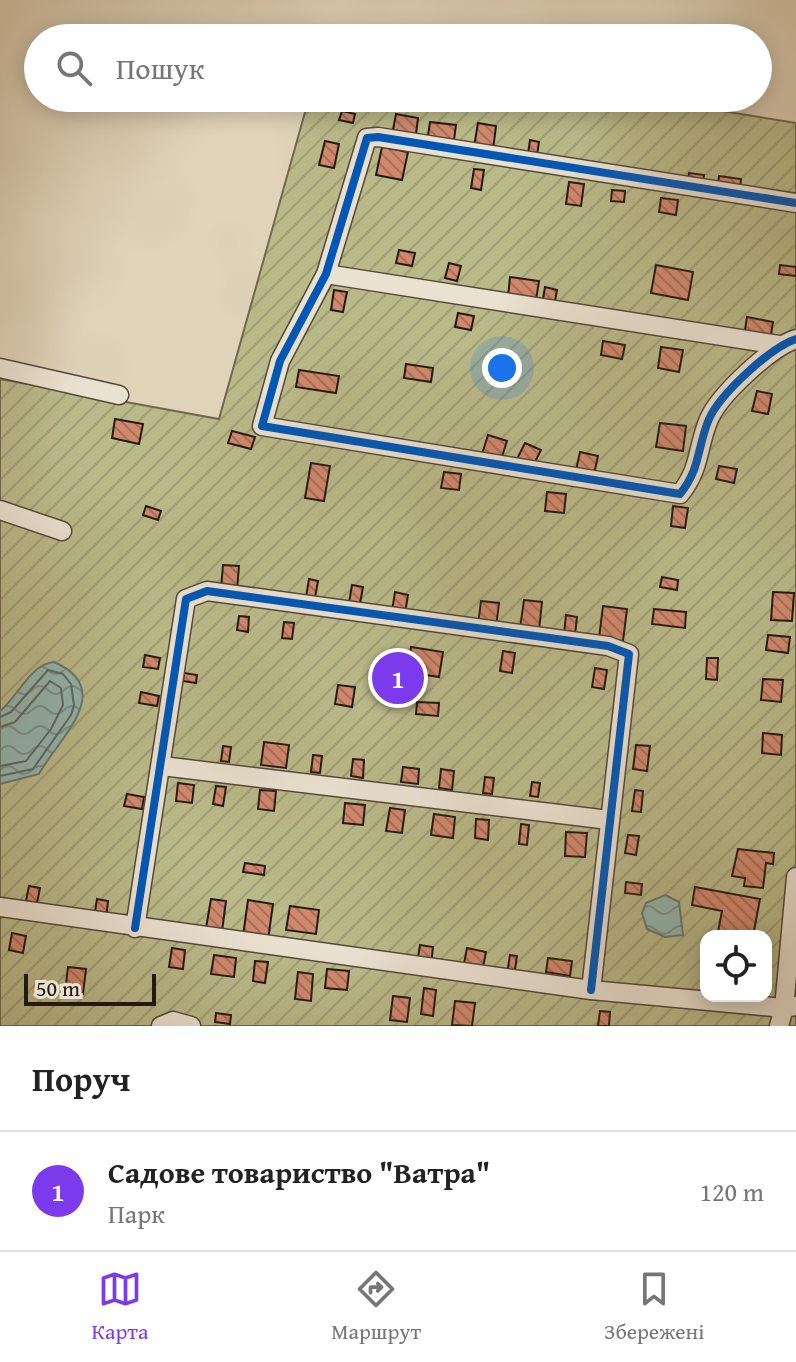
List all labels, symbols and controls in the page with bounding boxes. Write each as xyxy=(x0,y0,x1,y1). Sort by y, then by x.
search box xyxy=(24,24,772,112)
icon: search xyxy=(52,46,96,90)
text: Пошук xyxy=(116,46,204,90)
your location xyxy=(482,348,522,388)
pin: 1 xyxy=(372,648,424,708)
map controls xyxy=(700,930,772,1002)
button: locate xyxy=(700,930,772,1002)
scale bar xyxy=(24,970,156,1006)
text: 50 m xyxy=(36,972,80,1004)
text: Поруч xyxy=(32,1054,130,1103)
text: Садове товариство "Ватра" xyxy=(108,1150,490,1194)
text: 1 xyxy=(51,1172,65,1211)
text: 120 m xyxy=(699,1172,764,1211)
text: Парк xyxy=(108,1194,165,1233)
tab: Карта xyxy=(91,1267,148,1347)
tab: Маршрут xyxy=(331,1267,421,1347)
tab: Збережені xyxy=(604,1267,705,1347)

